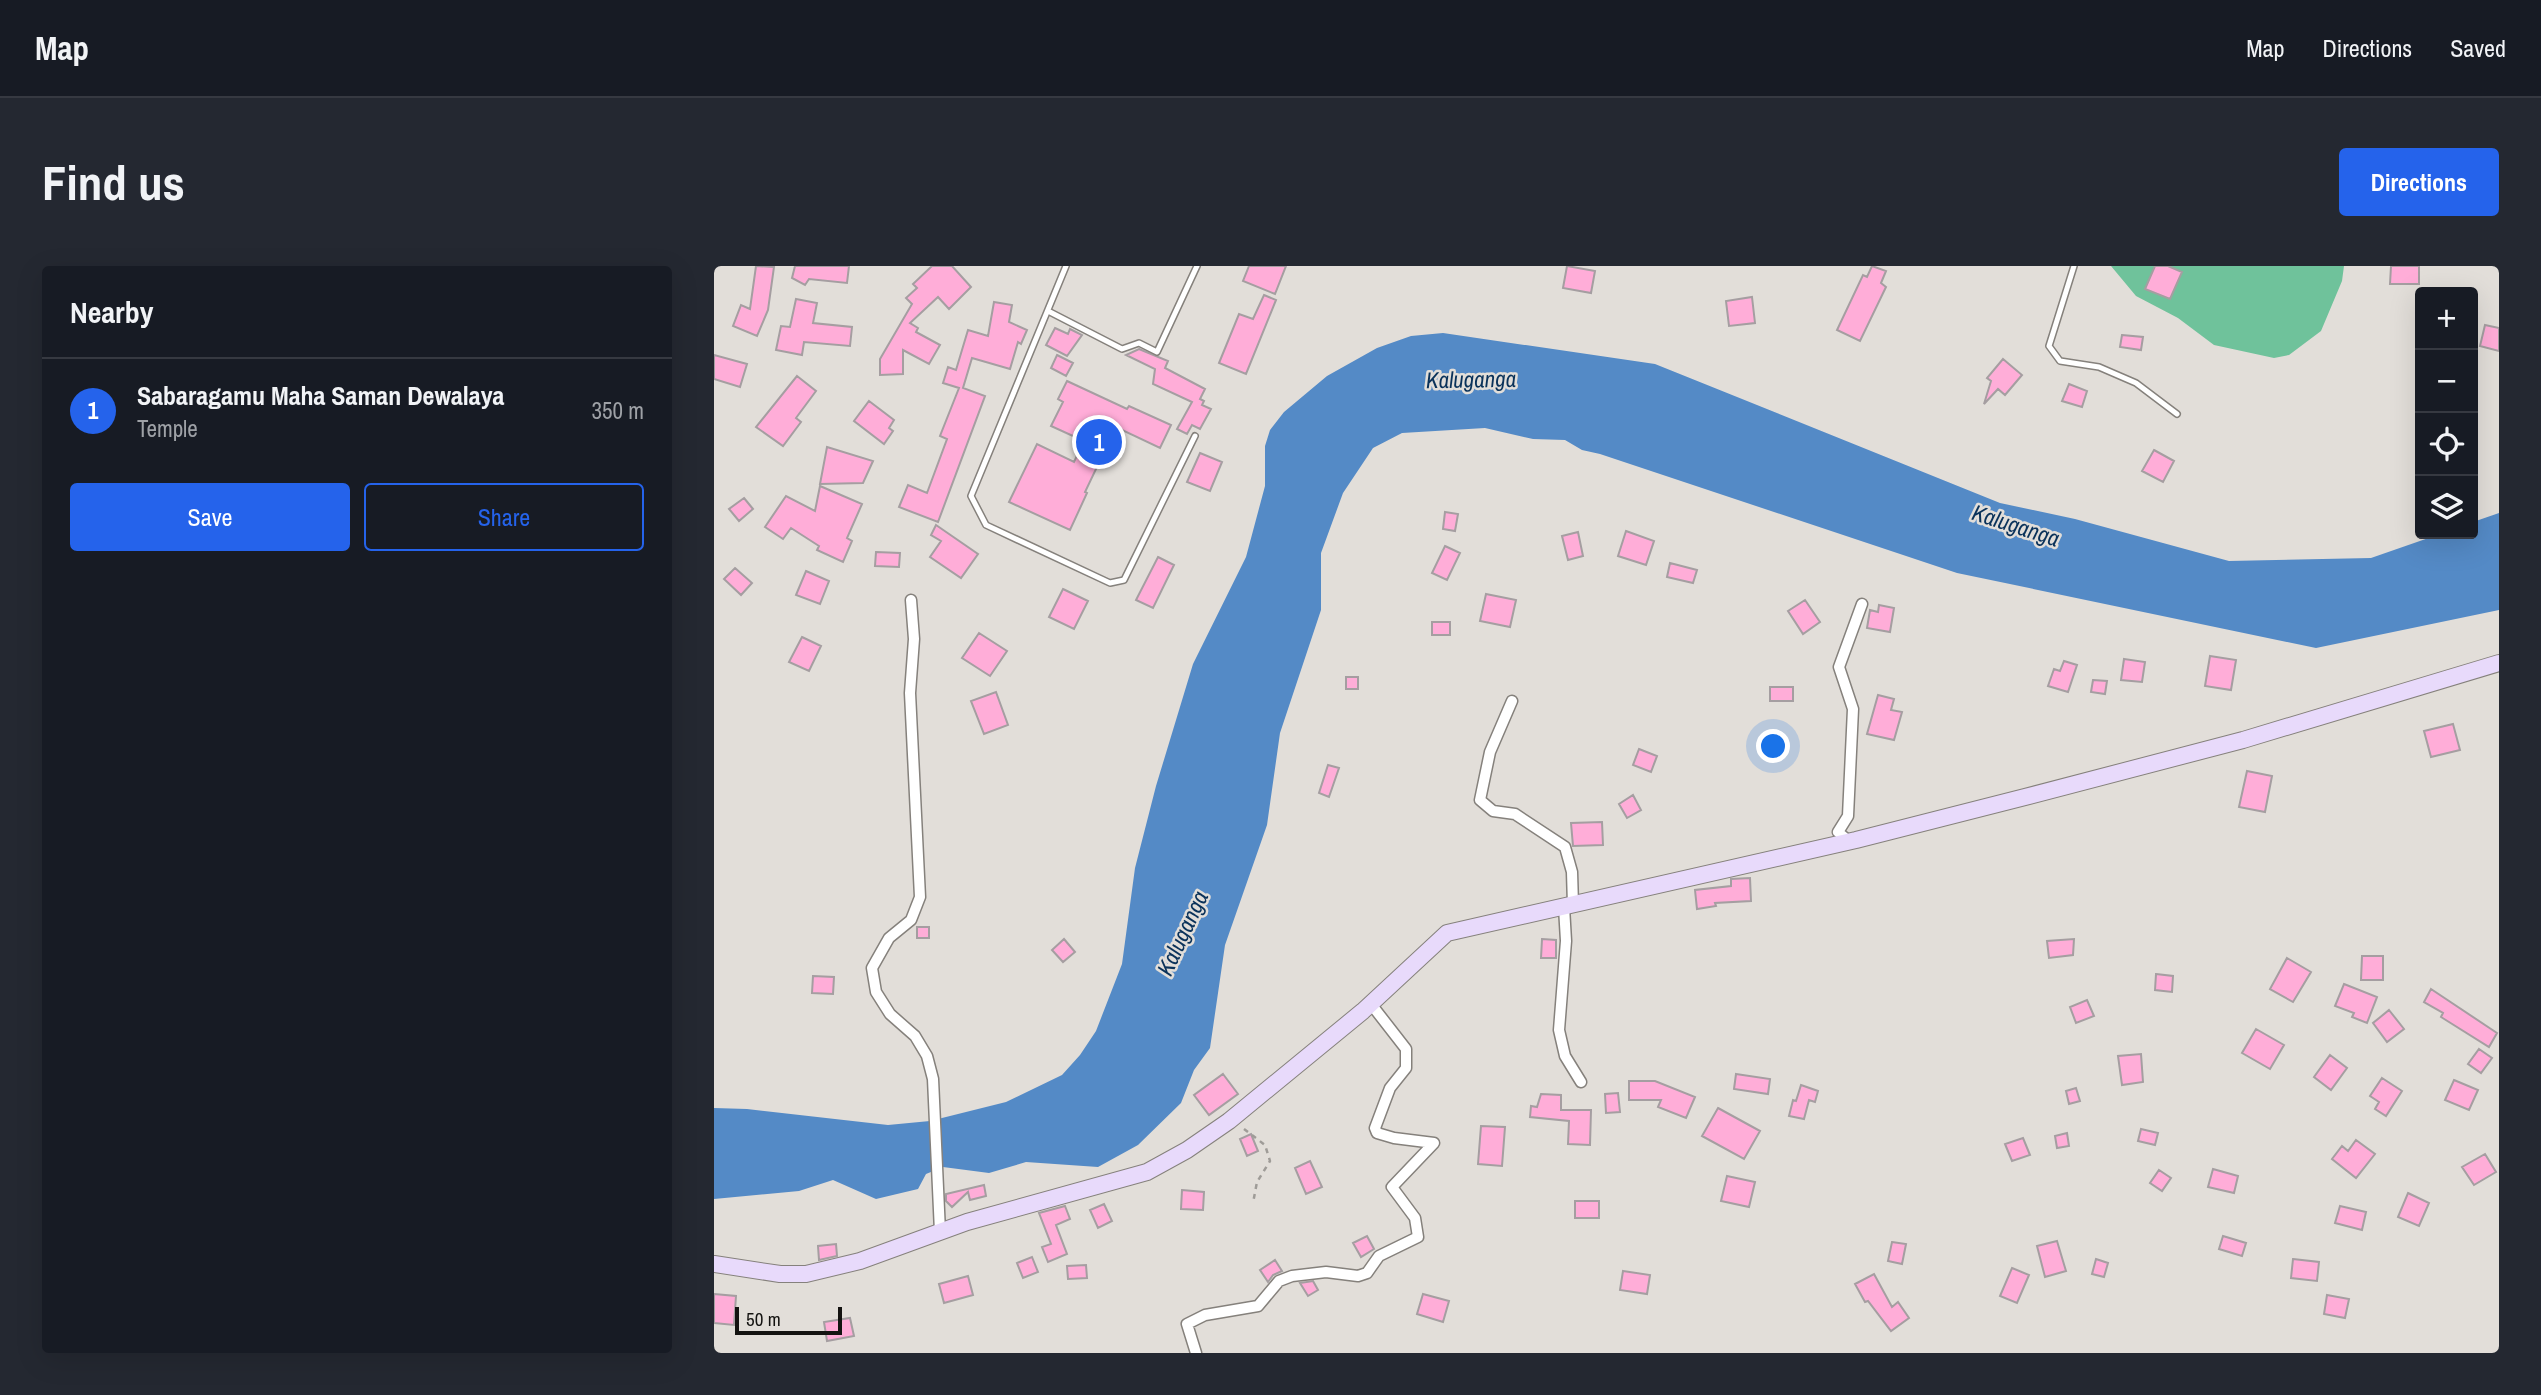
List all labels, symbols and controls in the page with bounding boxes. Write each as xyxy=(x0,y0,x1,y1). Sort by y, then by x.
text: Map xyxy=(35,26,89,70)
text: Map xyxy=(2246,32,2284,64)
text: Directions xyxy=(2322,32,2412,64)
text: Saved xyxy=(2450,32,2506,64)
button: Directions xyxy=(2339,148,2499,216)
text: Find us xyxy=(42,149,185,215)
map controls xyxy=(2415,287,2478,539)
button: + xyxy=(2415,287,2478,350)
text: Nearby xyxy=(70,292,153,332)
button: − xyxy=(2415,350,2478,413)
water label: Kaluganga xyxy=(1426,363,1516,395)
text: Sabaragamu Maha Saman Dewalaya xyxy=(137,378,504,413)
text: 1 xyxy=(88,395,98,426)
text: 350 m xyxy=(592,395,644,426)
text: Temple xyxy=(137,413,198,444)
button: locate xyxy=(2415,413,2478,476)
pin: 1 xyxy=(1076,416,1122,468)
button: layers xyxy=(2415,476,2478,539)
button: Save xyxy=(70,483,350,551)
button: Share xyxy=(364,483,644,551)
water label: Kaluganga xyxy=(1968,496,2064,554)
your location xyxy=(1756,729,1790,763)
water label: Kaluganga xyxy=(1149,886,1215,980)
scale bar xyxy=(735,1304,842,1336)
text: 50 m xyxy=(746,1306,781,1332)

